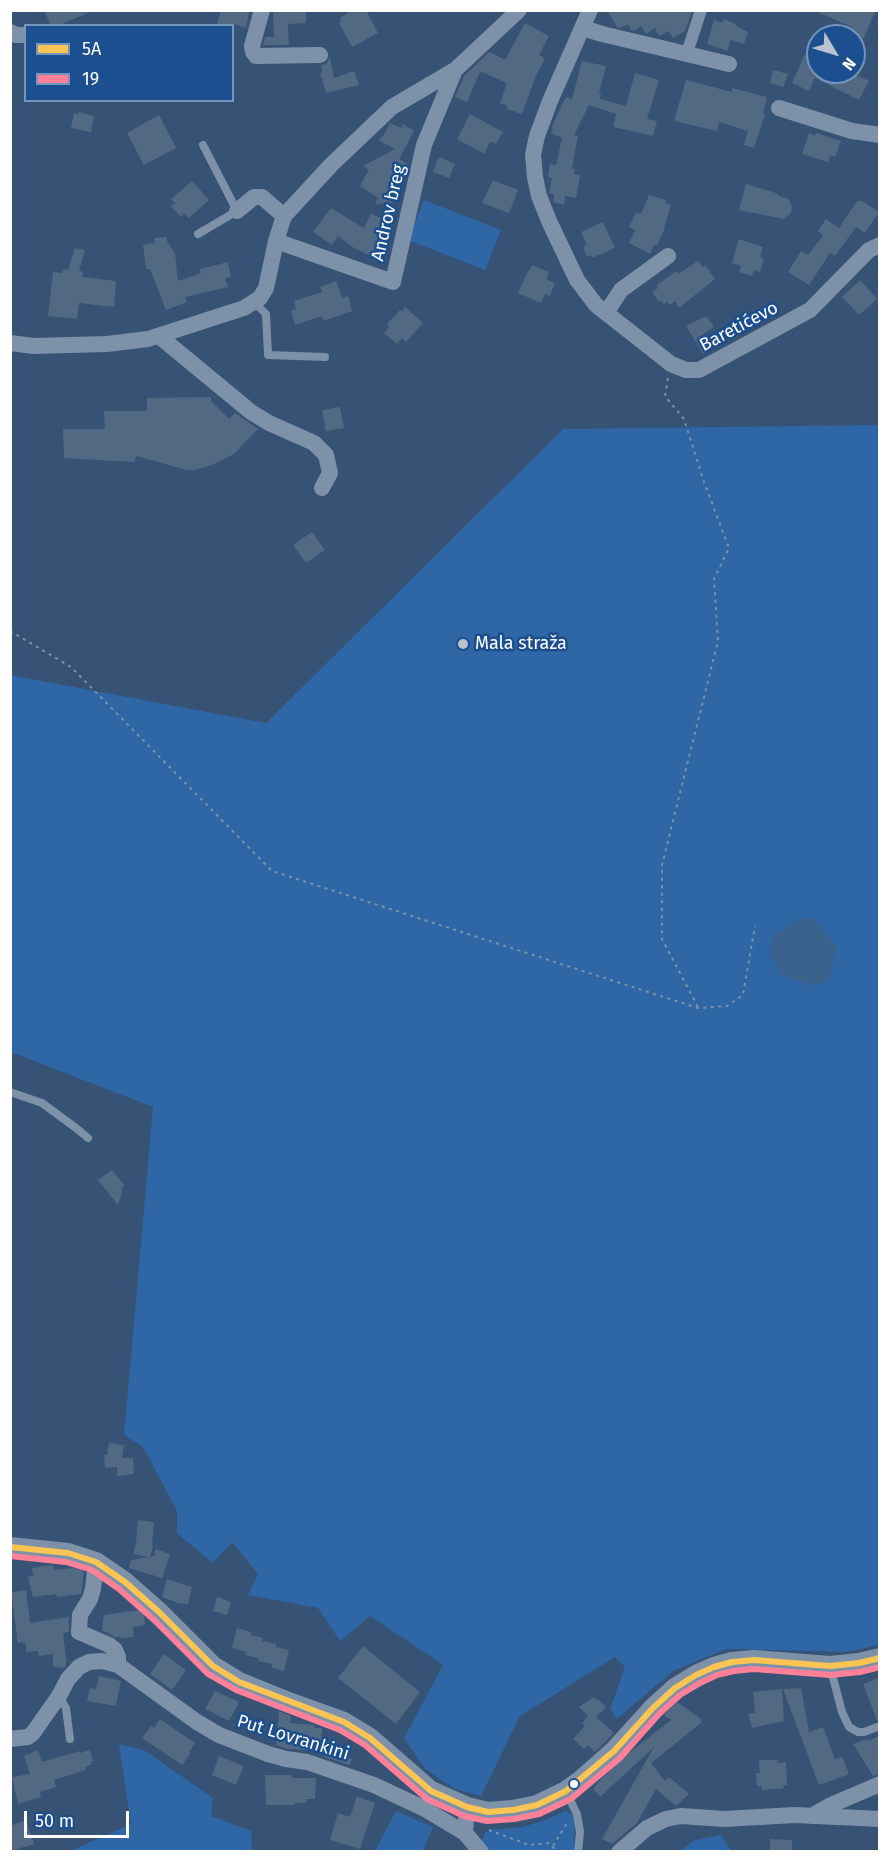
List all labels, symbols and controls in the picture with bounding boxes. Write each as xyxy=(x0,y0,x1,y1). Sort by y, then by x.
legend xyxy=(24,24,234,102)
north arrow xyxy=(806,24,866,84)
text: 5A xyxy=(82,38,101,60)
text: N xyxy=(838,54,860,74)
text: 19 xyxy=(82,68,99,90)
street label: Androv breg xyxy=(367,163,411,263)
street label: Baretićevo xyxy=(696,297,782,357)
place label: Mala straža xyxy=(475,633,567,655)
marker: Mala straža xyxy=(456,637,470,651)
street label: Put Lovrankini xyxy=(234,1711,352,1765)
unlabelled marker xyxy=(568,1778,580,1790)
scale bar xyxy=(27,1799,132,1837)
text: 50 m xyxy=(35,1810,74,1832)

